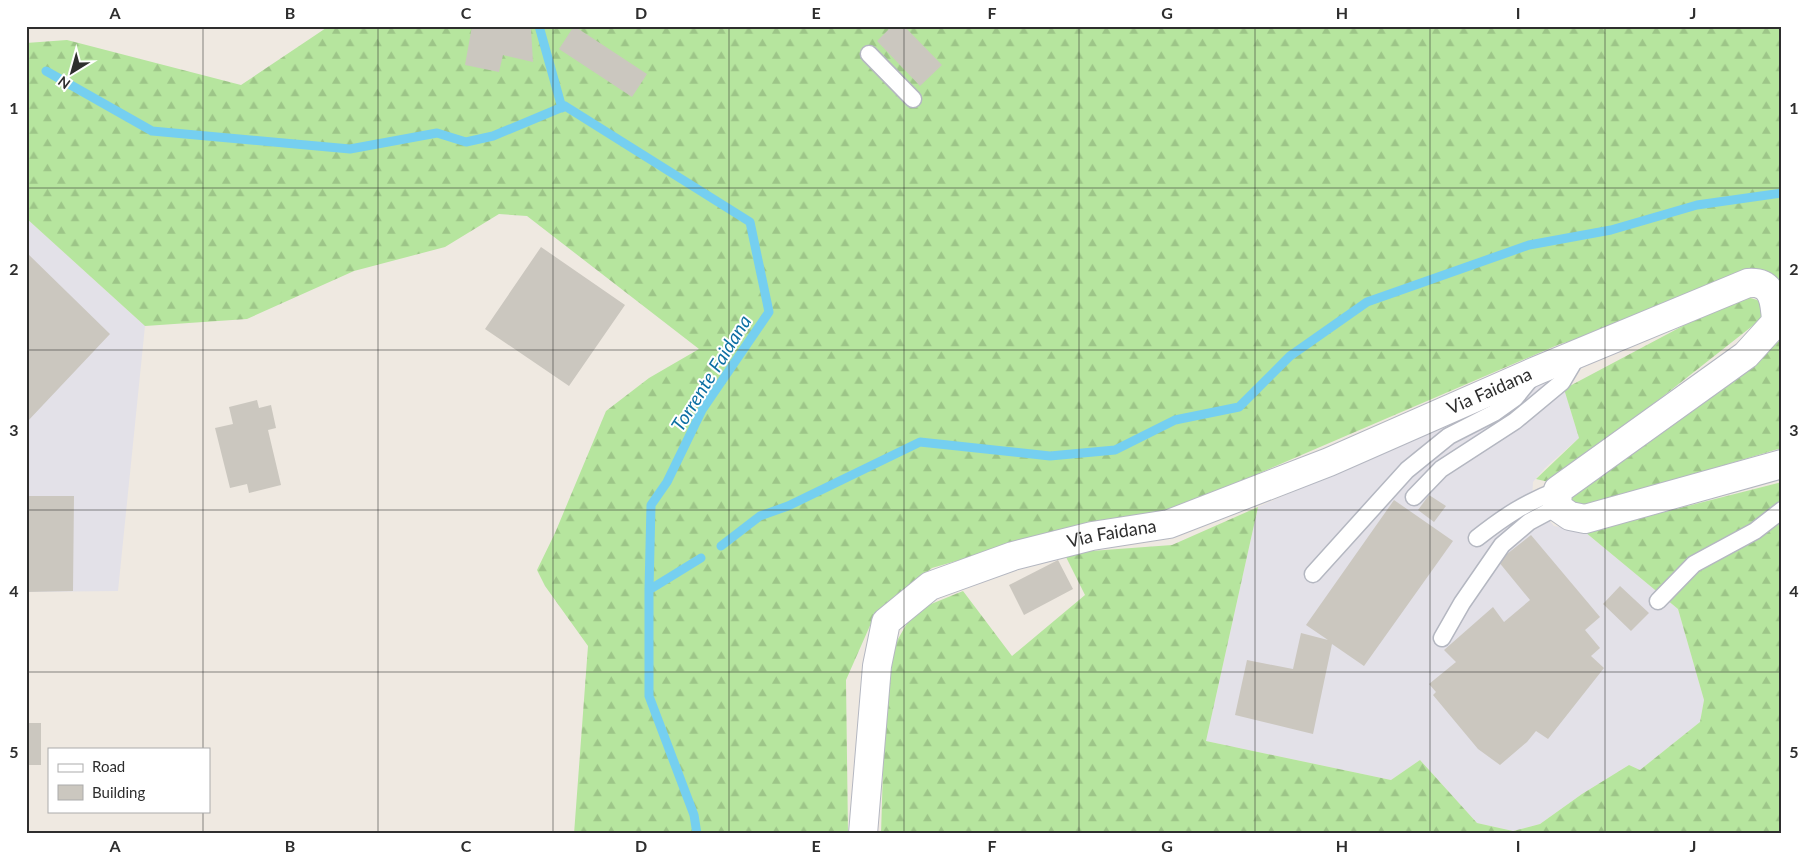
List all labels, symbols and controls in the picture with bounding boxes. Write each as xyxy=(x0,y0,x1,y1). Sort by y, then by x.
text: A xyxy=(108,3,121,22)
text: B xyxy=(285,3,295,22)
text: C xyxy=(461,3,472,22)
text: D xyxy=(635,3,647,22)
text: E xyxy=(811,3,821,22)
text: F xyxy=(987,3,997,22)
text: G xyxy=(1161,3,1173,22)
text: H xyxy=(1336,3,1348,22)
text: I xyxy=(1516,3,1520,22)
text: J xyxy=(1690,3,1696,22)
north arrow xyxy=(48,48,98,98)
text: N xyxy=(54,73,73,93)
text: 1 xyxy=(9,98,19,117)
text: 1 xyxy=(1789,98,1799,117)
text: 2 xyxy=(9,259,19,278)
text: 2 xyxy=(1789,259,1799,278)
water label: Torrente Faidana xyxy=(666,310,755,435)
street label: Via Faidana xyxy=(1443,362,1535,419)
text: 3 xyxy=(9,420,19,439)
text: 3 xyxy=(1789,420,1799,439)
street label: Via Faidana xyxy=(1065,514,1158,552)
text: 4 xyxy=(9,581,19,600)
text: 4 xyxy=(1789,581,1799,600)
text: 5 xyxy=(9,742,19,761)
text: 5 xyxy=(1789,742,1799,761)
legend xyxy=(48,748,210,812)
text: Road xyxy=(92,757,125,775)
text: Building xyxy=(92,783,145,801)
text: A xyxy=(108,836,121,855)
text: B xyxy=(285,836,295,855)
text: C xyxy=(461,836,472,855)
text: D xyxy=(635,836,647,855)
text: E xyxy=(811,836,821,855)
text: F xyxy=(987,836,997,855)
text: G xyxy=(1161,836,1173,855)
text: H xyxy=(1336,836,1348,855)
text: I xyxy=(1516,836,1520,855)
text: J xyxy=(1690,836,1696,855)

